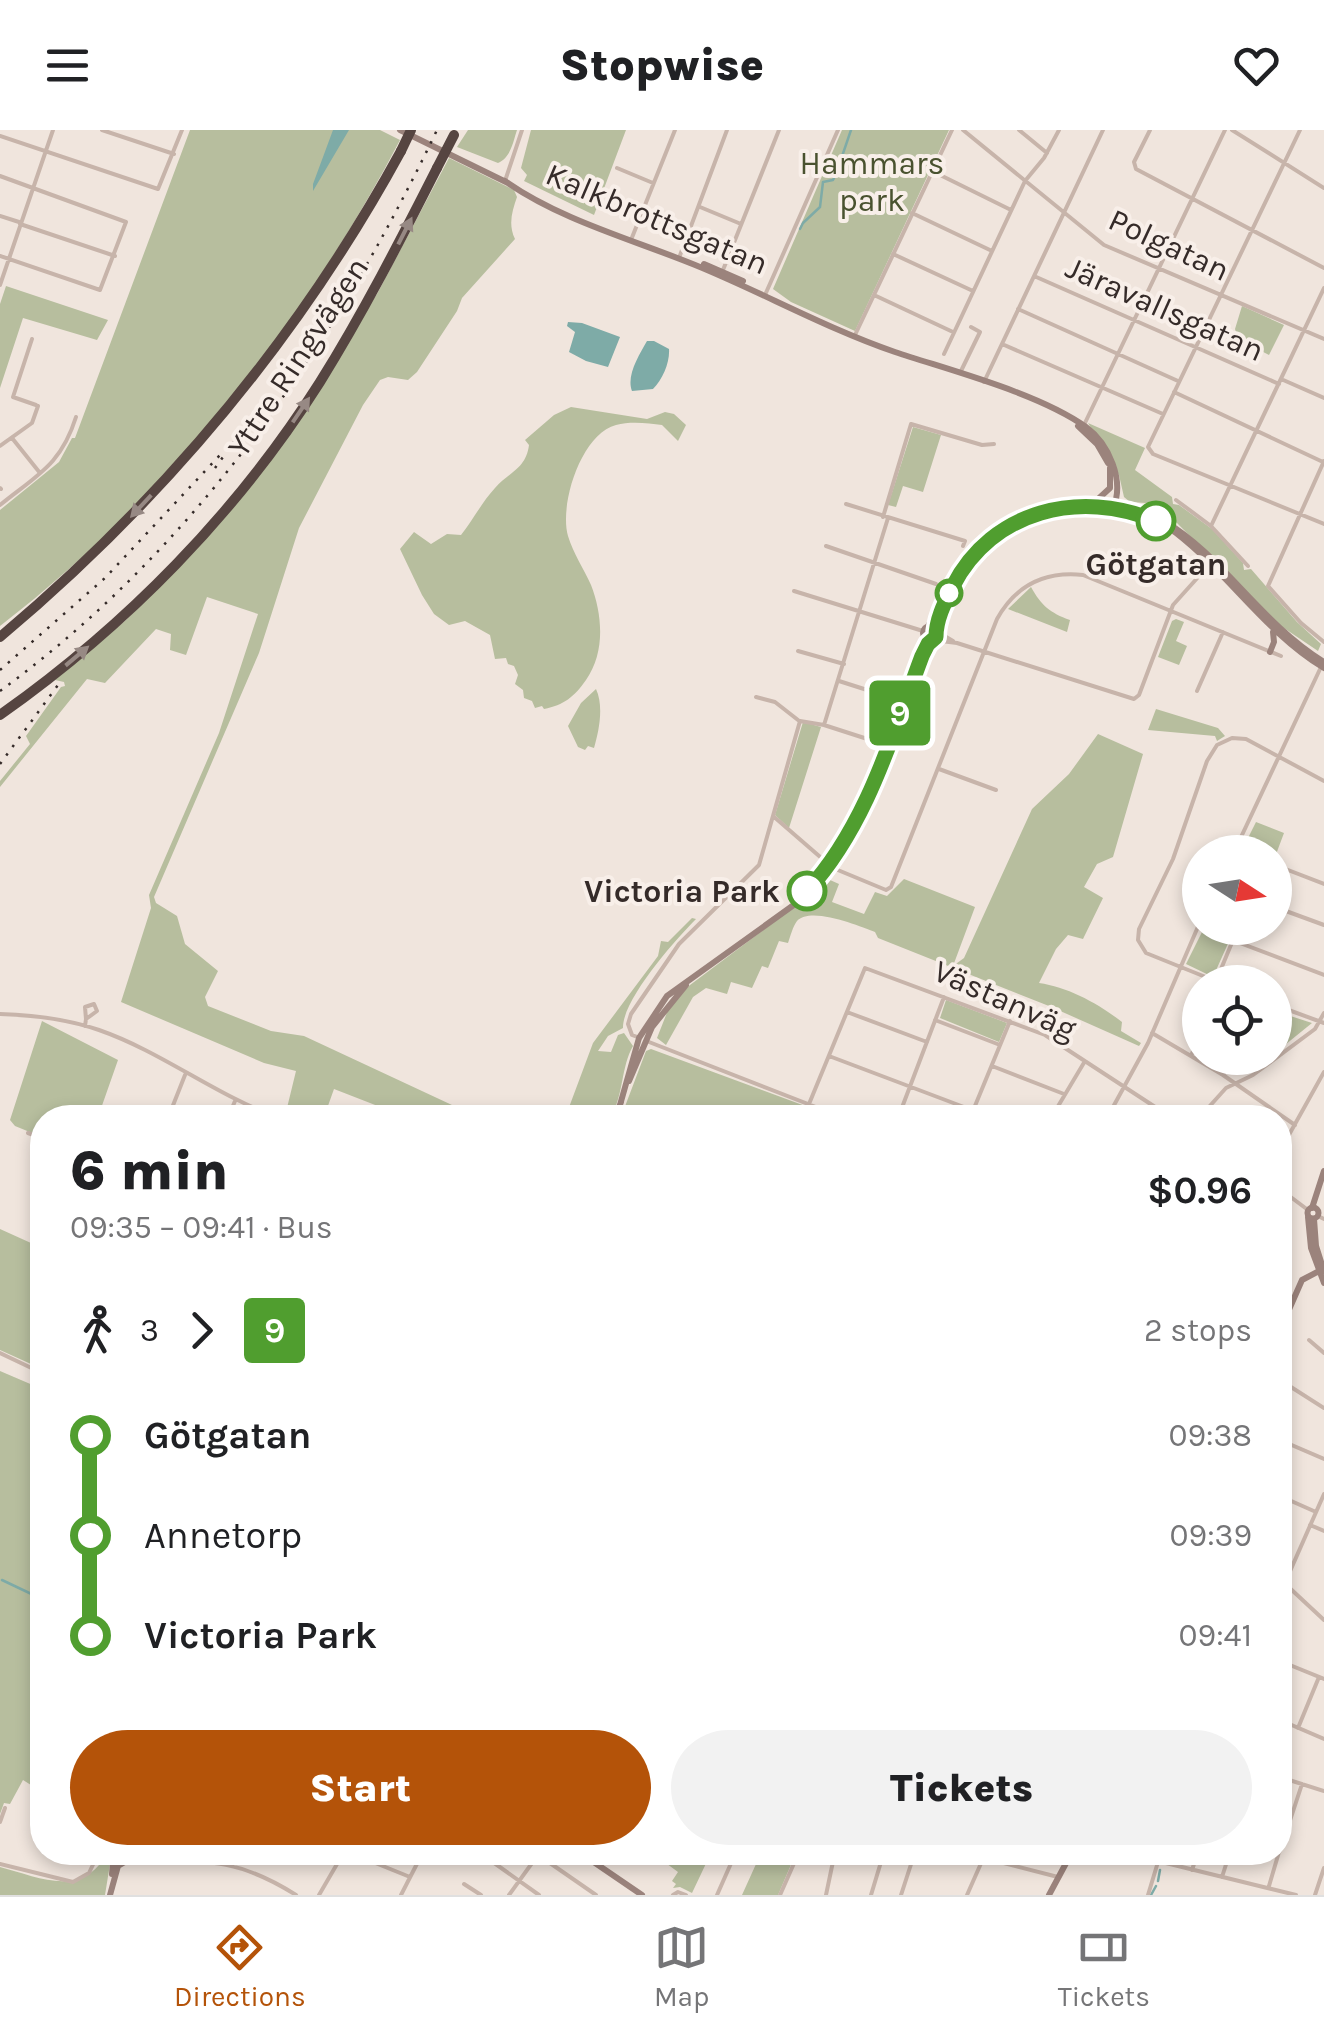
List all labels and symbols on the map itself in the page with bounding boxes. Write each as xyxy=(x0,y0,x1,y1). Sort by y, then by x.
park label: Hammars park xyxy=(800,145,944,219)
street label: Kalkbrottsgatan xyxy=(540,156,774,282)
street label: Polgatan xyxy=(1103,201,1235,289)
one-way arrow xyxy=(396,216,413,245)
street label: Järavallsgatan xyxy=(1060,249,1270,369)
street label: Yttre Ringvägen xyxy=(220,250,376,464)
one-way arrow xyxy=(291,396,310,423)
one-way arrow xyxy=(130,494,153,518)
marker: Götgatan xyxy=(1137,502,1175,540)
place label: Götgatan xyxy=(1085,546,1227,583)
unlabelled marker xyxy=(936,580,962,606)
one-way arrow xyxy=(65,646,90,667)
line badge: 9 xyxy=(868,680,932,746)
north arrow xyxy=(1182,835,1292,945)
marker: Victoria Park xyxy=(788,872,826,910)
place label: Victoria Park xyxy=(584,873,780,910)
street label: Västanväg xyxy=(928,952,1082,1048)

